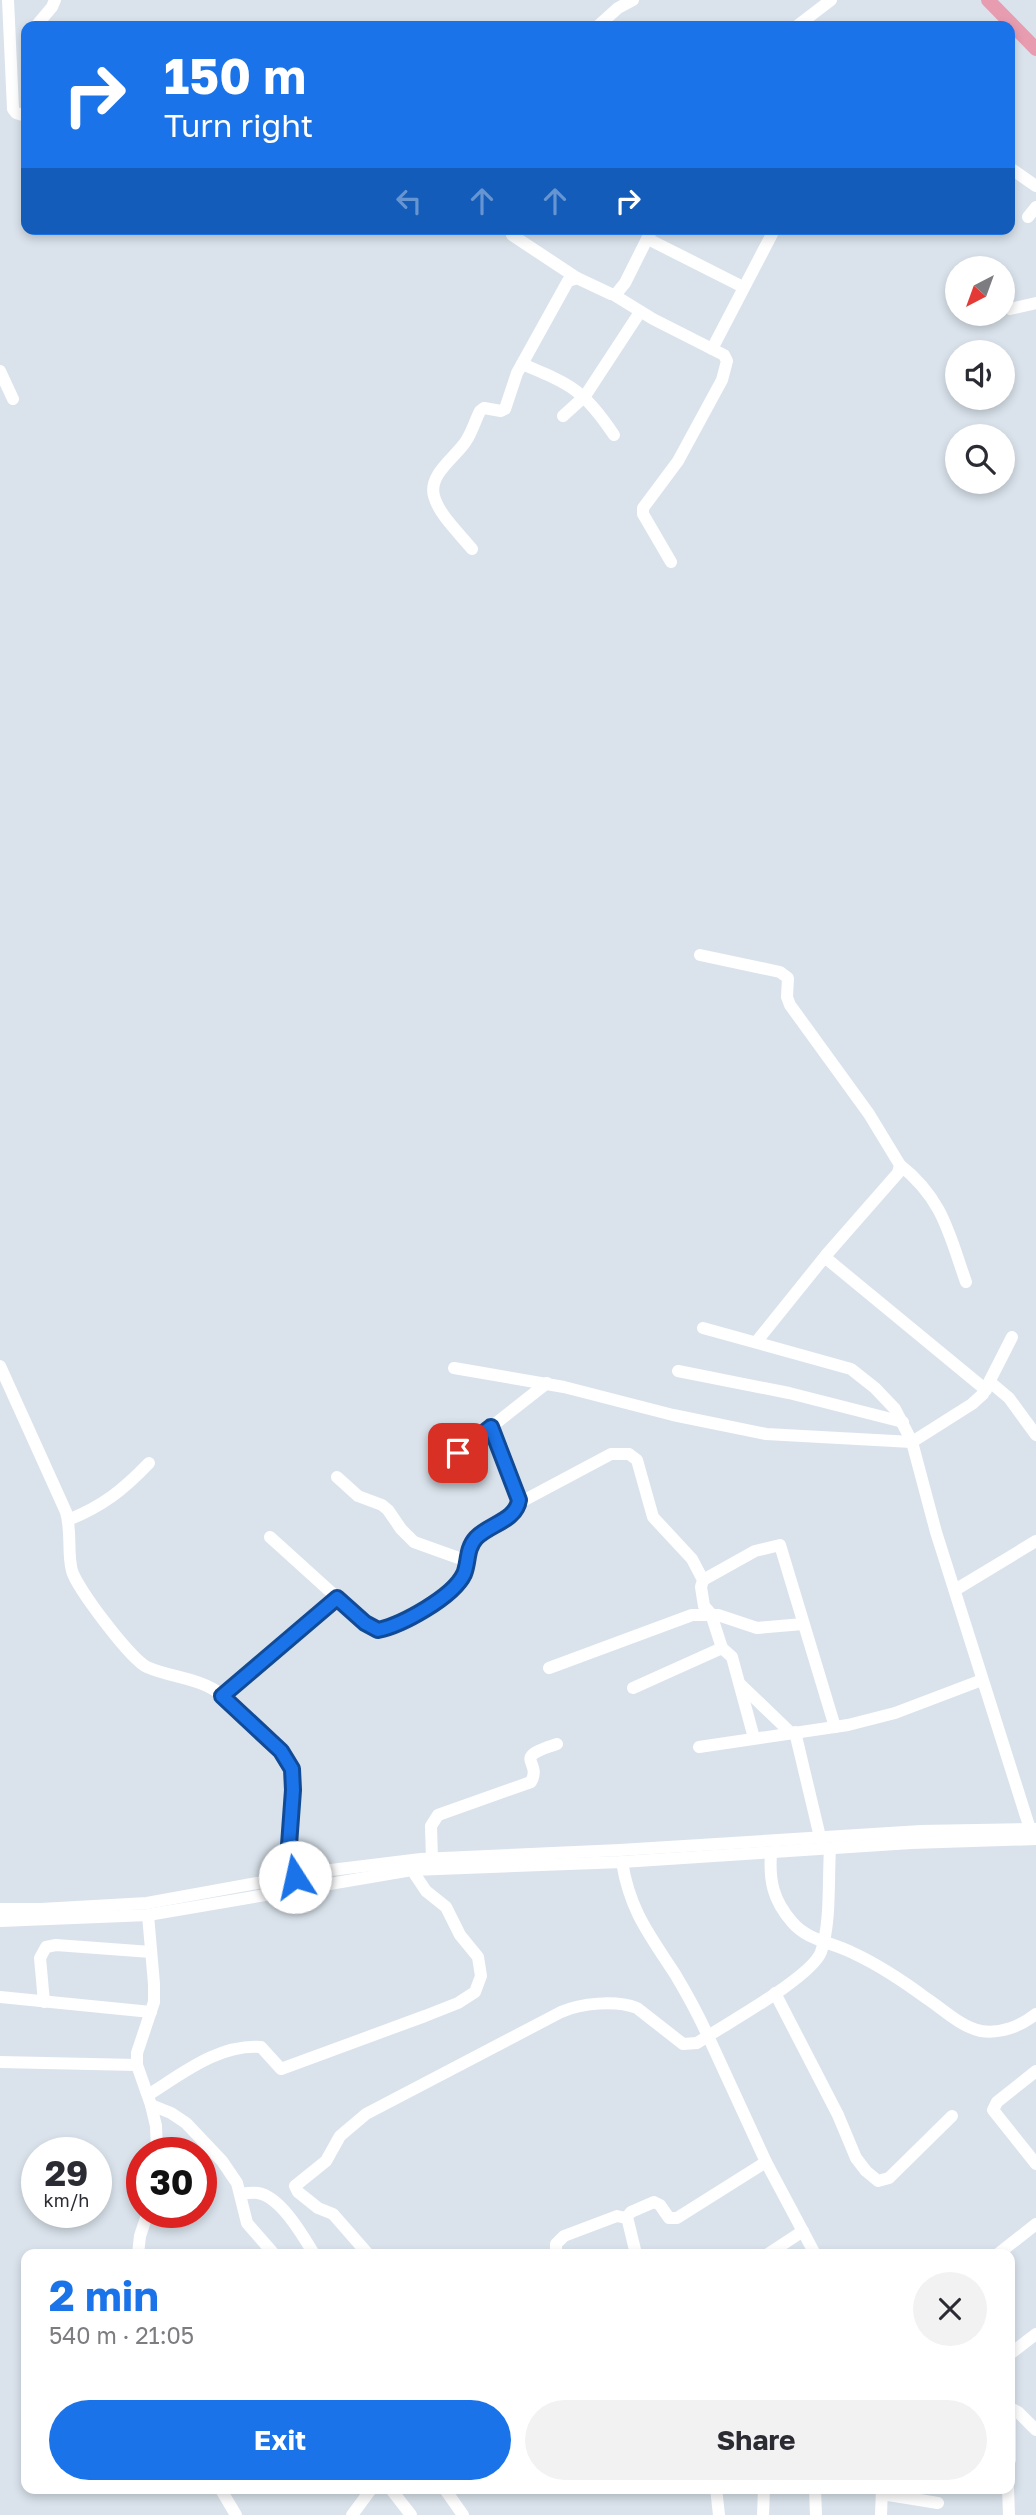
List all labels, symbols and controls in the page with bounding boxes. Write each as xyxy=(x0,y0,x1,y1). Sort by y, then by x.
text: 150 m xyxy=(164,46,306,105)
icon: right xyxy=(49,49,140,140)
text: Turn right xyxy=(164,106,313,144)
icon: left xyxy=(390,182,428,220)
icon: ahead xyxy=(463,182,501,220)
icon: ahead xyxy=(536,182,574,220)
icon: right xyxy=(609,182,647,220)
north arrow xyxy=(945,256,1015,326)
map controls xyxy=(945,256,1015,494)
button: sound xyxy=(945,340,1015,410)
button: search xyxy=(945,424,1015,494)
pin xyxy=(428,1423,488,1483)
icon: arrive xyxy=(439,1434,477,1472)
position arrow xyxy=(258,1840,332,1914)
speed limit sign: 30 xyxy=(126,2137,217,2228)
text: 29 xyxy=(45,2152,88,2194)
text: km/h xyxy=(44,2189,89,2211)
text: 2 min xyxy=(49,2270,159,2320)
button: close xyxy=(913,2272,987,2346)
text: 540 m · 21:05 xyxy=(49,2321,194,2349)
button: Exit xyxy=(49,2400,511,2480)
button: Share xyxy=(525,2400,987,2480)

